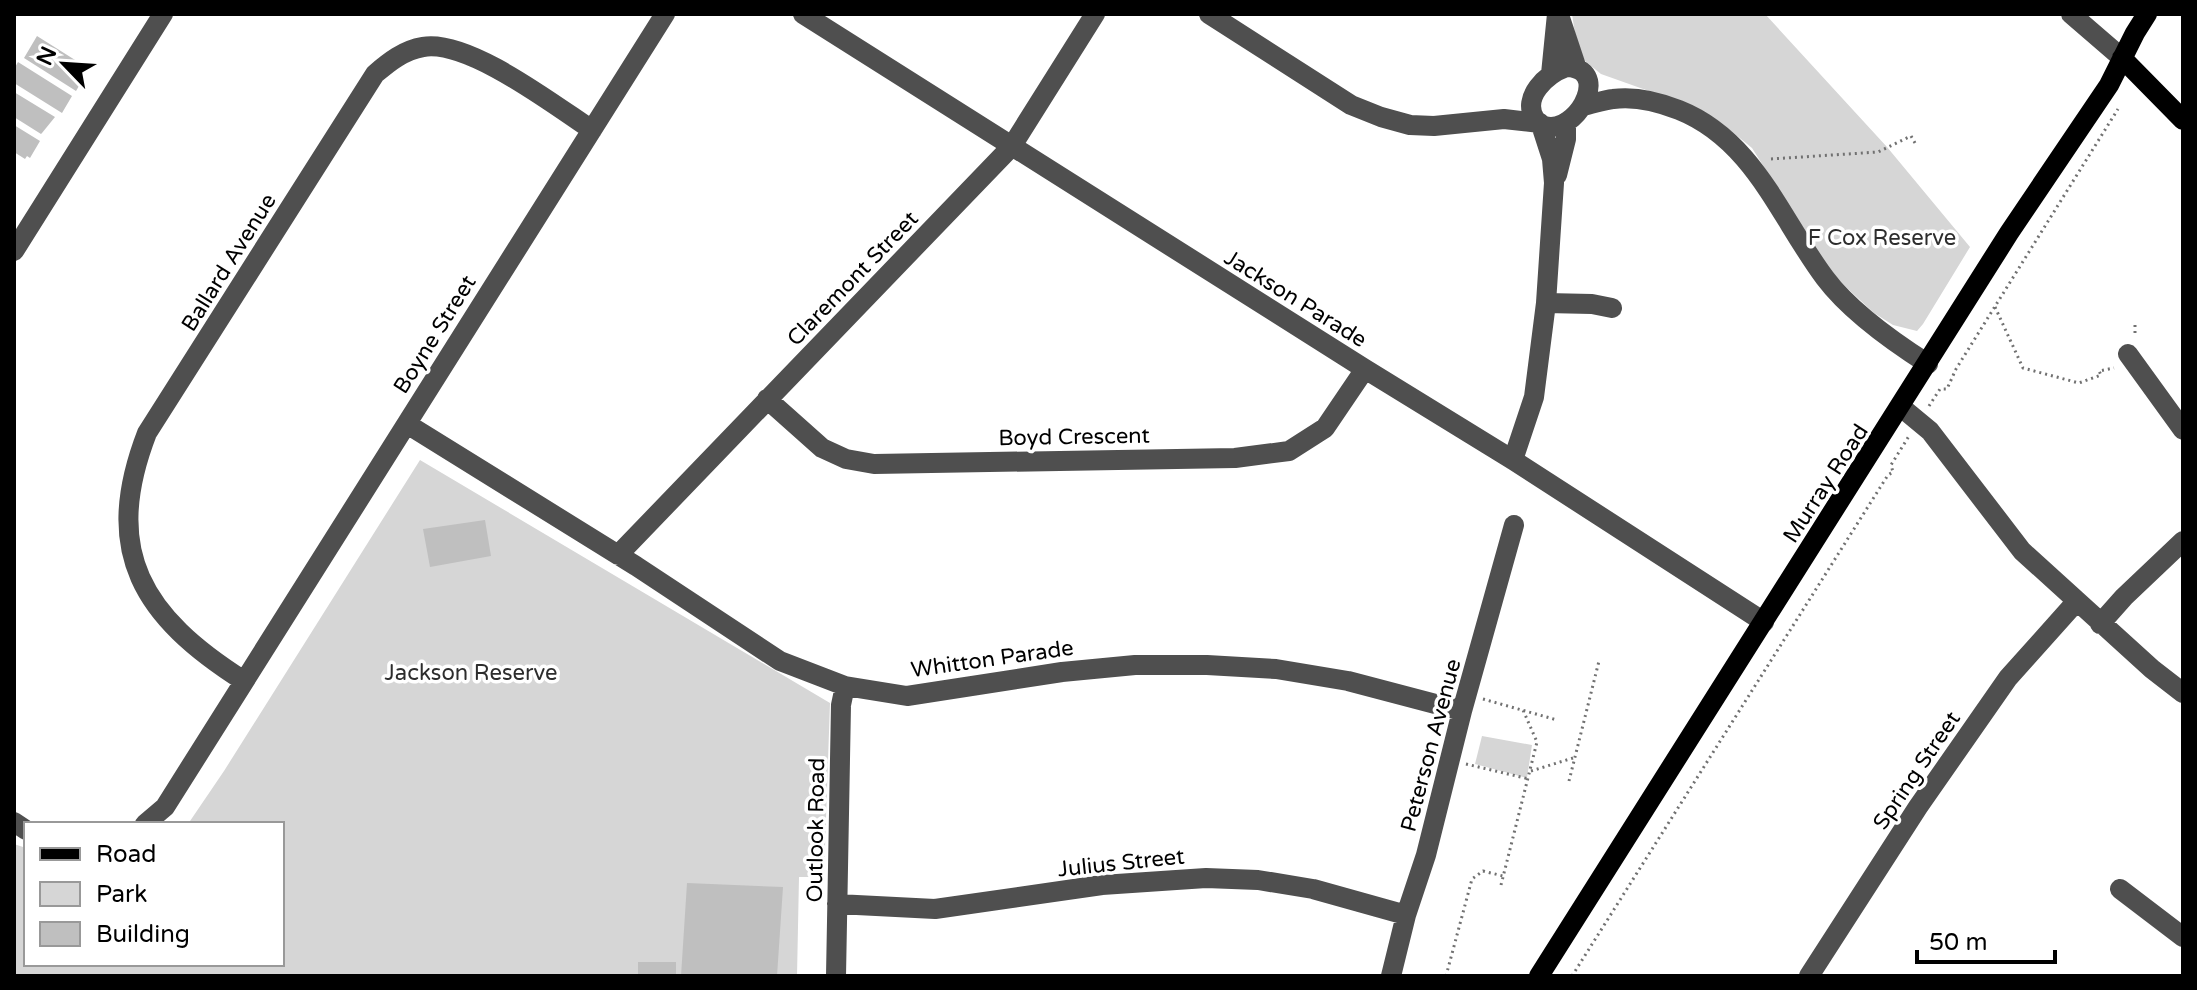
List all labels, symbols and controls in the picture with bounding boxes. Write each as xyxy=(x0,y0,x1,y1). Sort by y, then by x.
north arrow xyxy=(24,24,104,104)
text: N xyxy=(31,42,62,69)
street label: Ballard Avenue xyxy=(176,189,282,336)
street label: Claremont Street xyxy=(782,206,924,352)
park label: F Cox Reserve xyxy=(1808,225,1956,251)
street label: Jackson Parade xyxy=(1219,245,1371,353)
street label: Boyne Street xyxy=(388,271,482,399)
street label: Murray Road xyxy=(1778,419,1874,548)
street label: Boyd Crescent xyxy=(998,423,1150,451)
street label: Whitton Parade xyxy=(909,635,1075,683)
street label: Peterson Avenue xyxy=(1395,656,1467,835)
park label: Jackson Reserve xyxy=(385,660,557,686)
street label: Spring Street xyxy=(1868,706,1966,835)
street label: Outlook Road xyxy=(802,757,830,903)
legend xyxy=(24,822,284,966)
text: Road xyxy=(96,840,156,869)
street label: Julius Street xyxy=(1057,843,1186,883)
text: Park xyxy=(96,880,147,909)
scale bar xyxy=(1917,914,2055,964)
text: Building xyxy=(96,920,190,949)
text: 50 m xyxy=(1929,928,1987,957)

